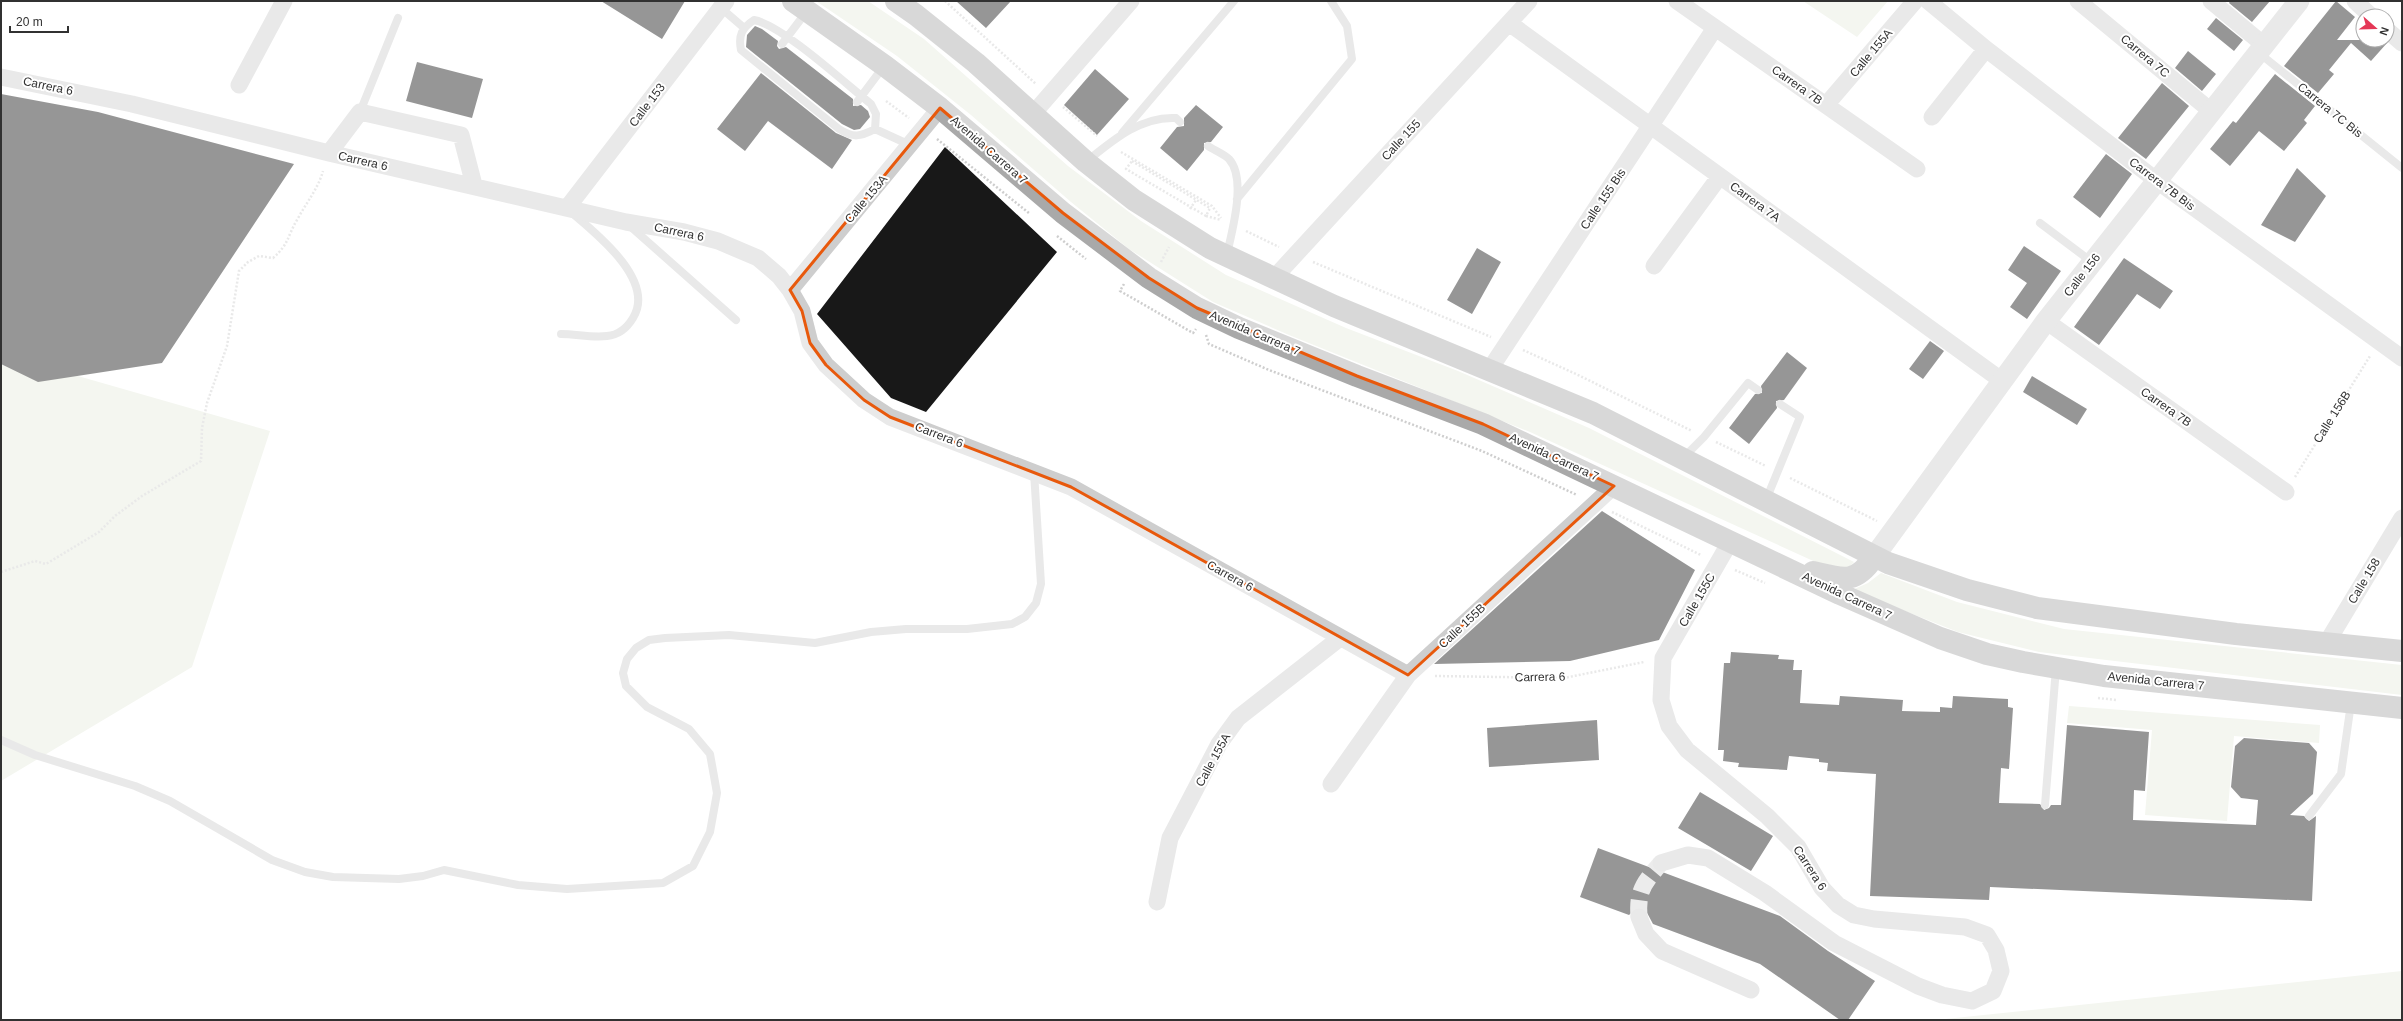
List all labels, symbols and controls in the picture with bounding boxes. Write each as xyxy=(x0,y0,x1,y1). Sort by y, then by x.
scale bar xyxy=(10,8,68,34)
north arrow xyxy=(2355,8,2395,48)
text: 20 m xyxy=(16,15,43,29)
street label: Calle 155A xyxy=(1847,26,1895,80)
text: N xyxy=(2377,26,2391,37)
street label: Carrera 7C xyxy=(2118,32,2172,81)
street label: Carrera 7B xyxy=(1769,62,1825,108)
street label: Carrera 6 xyxy=(22,74,75,98)
street label: Calle 153 xyxy=(626,80,668,129)
street label: Carrera 7C Bis xyxy=(2295,80,2365,140)
street label: Avenida Carrera 7 xyxy=(948,113,1031,187)
street label: Calle 155 xyxy=(1379,116,1424,163)
street label: Carrera 6 xyxy=(337,148,390,174)
street label: Carrera 7B Bis xyxy=(2126,155,2198,213)
street label: Calle 155 Bis xyxy=(1577,166,1629,232)
street label: Calle 153A xyxy=(842,172,890,226)
street label: Carrera 7A xyxy=(1727,179,1783,225)
street label: Carrera 6 xyxy=(653,220,706,244)
street label: Calle 156 xyxy=(2061,250,2103,299)
street label: Avenida Carrera 7 xyxy=(1208,308,1303,359)
street label: Carrera 7B xyxy=(2138,384,2194,430)
street label: Calle 156B xyxy=(2311,388,2353,446)
street label: Carrera 6 xyxy=(913,419,965,451)
street label: Avenida Carrera 7 xyxy=(1507,430,1601,484)
street label: Calle 158 xyxy=(2345,555,2383,606)
street label: Carrera 6 xyxy=(1204,558,1256,595)
street label: Avenida Carrera 7 xyxy=(1800,569,1894,623)
street label: Calle 155C xyxy=(1676,571,1718,629)
street label: Calle 155B xyxy=(1436,601,1488,651)
street label: Avenida Carrera 7 xyxy=(2107,669,2205,693)
street label: Carrera 6 xyxy=(1515,670,1566,684)
street label: Calle 155A xyxy=(1193,731,1233,789)
street label: Carrera 6 xyxy=(1790,843,1830,893)

